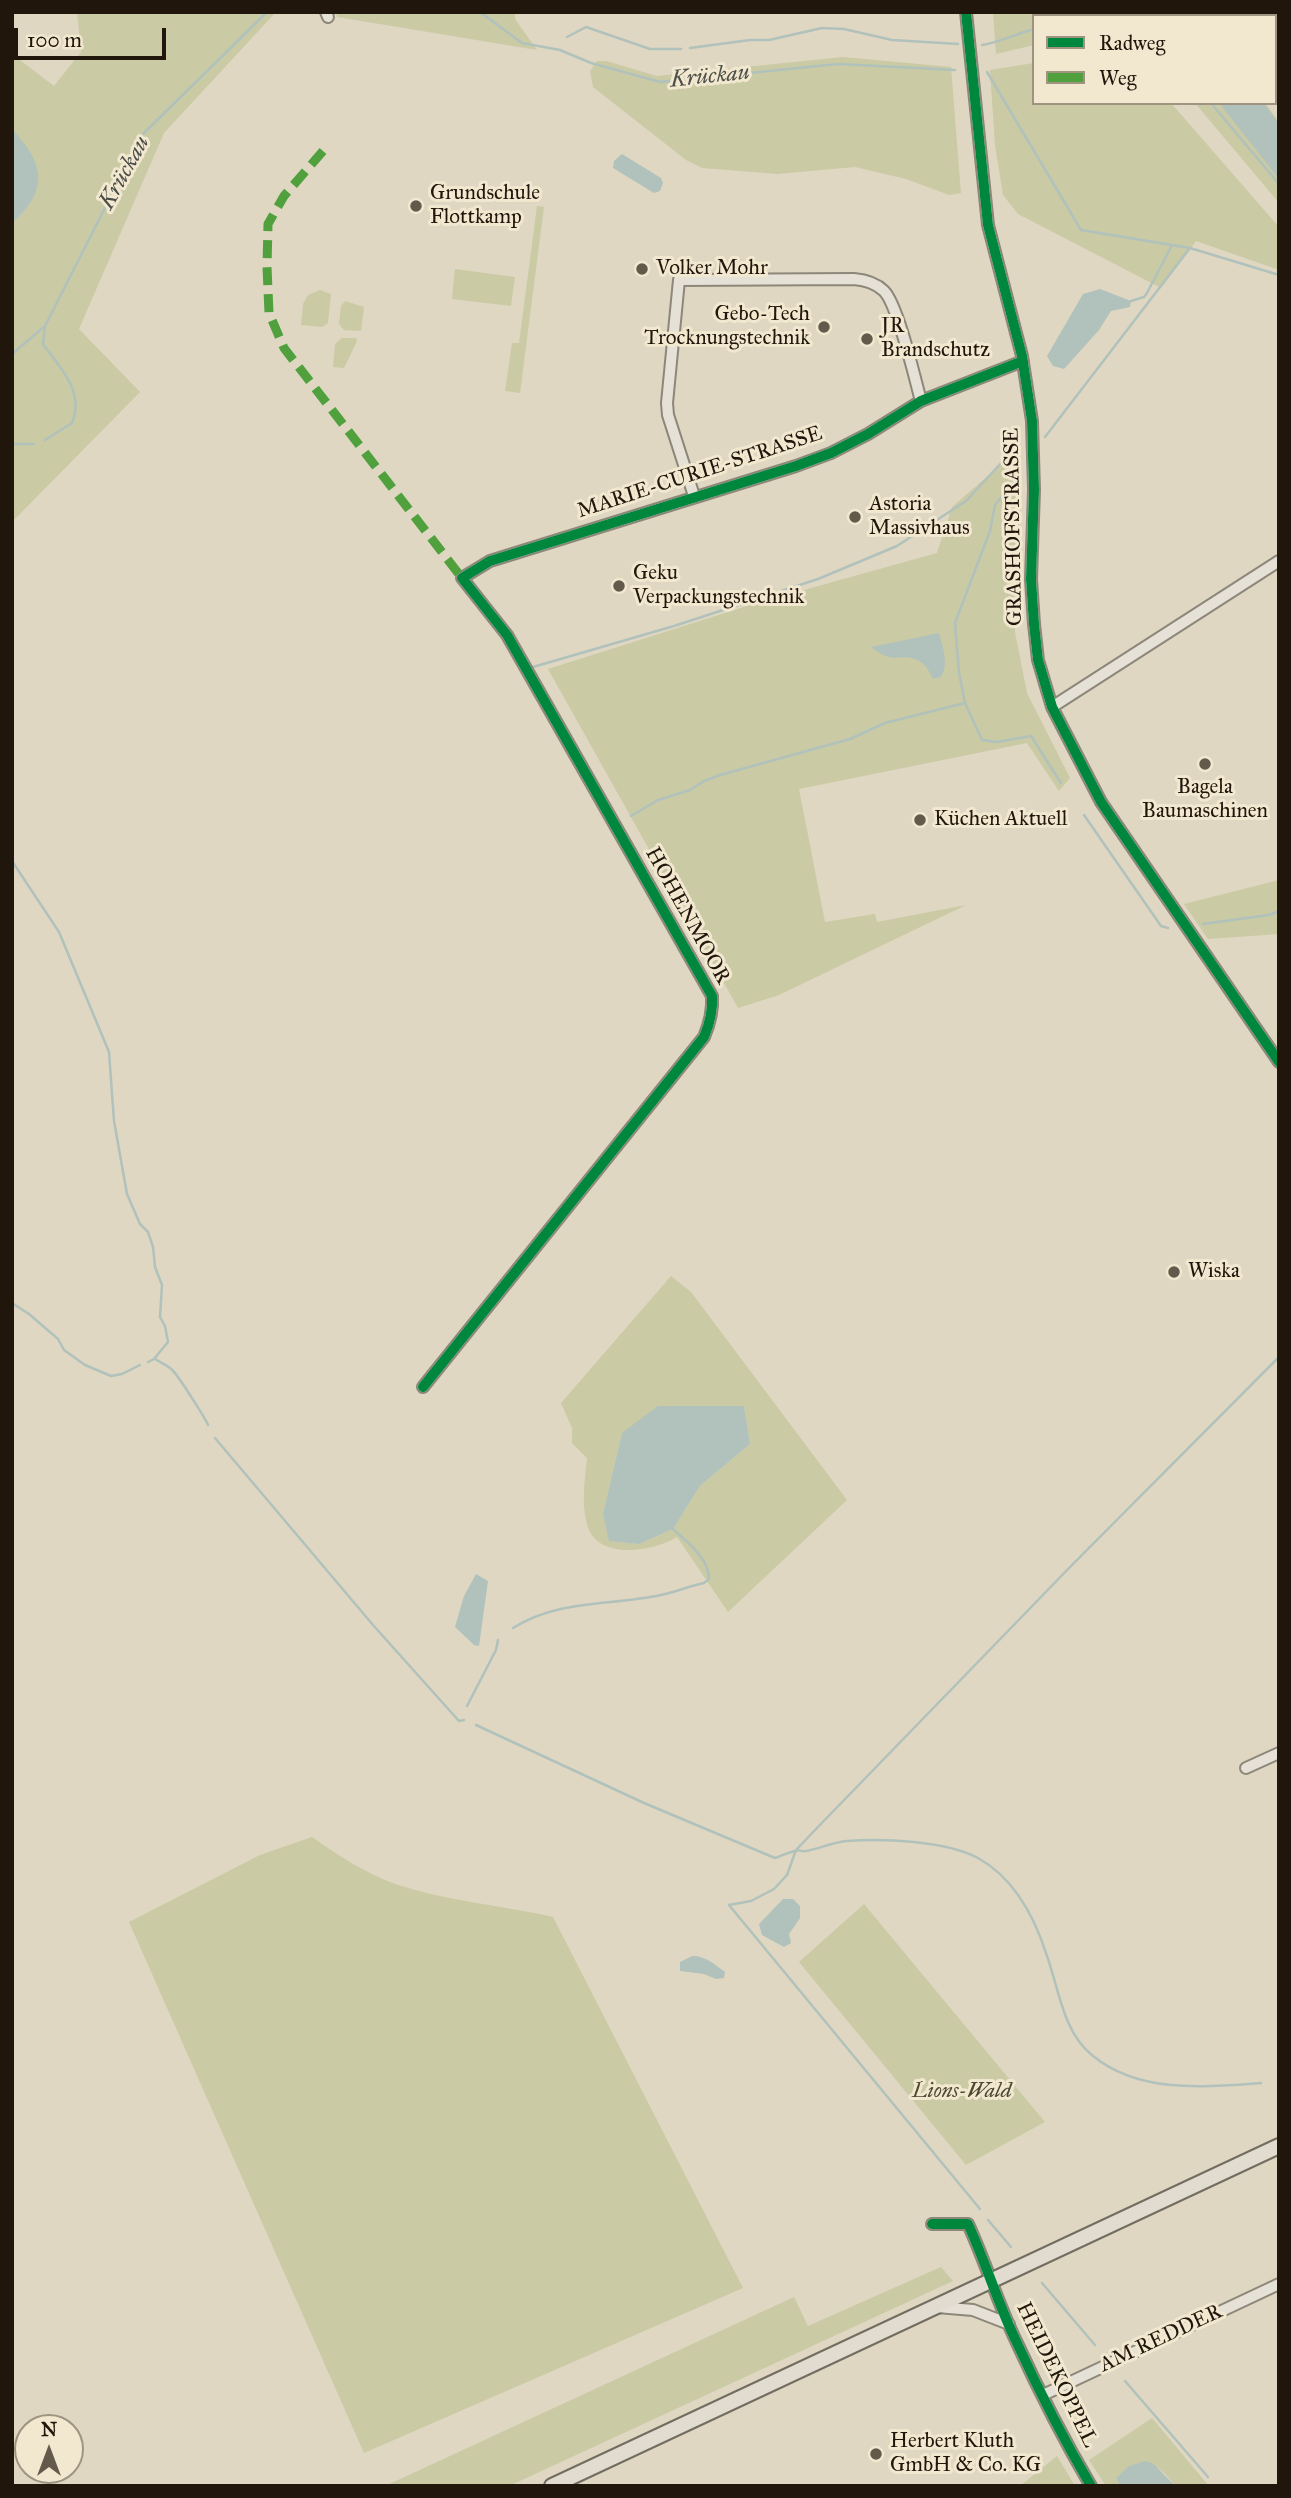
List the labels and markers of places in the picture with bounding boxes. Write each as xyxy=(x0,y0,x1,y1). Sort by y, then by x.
place label: Grundschule Flottkamp xyxy=(430,181,540,231)
marker: Grundschule Flottkamp xyxy=(408,198,424,214)
place label: Volker Mohr xyxy=(656,256,768,282)
marker: Volker Mohr xyxy=(634,261,650,277)
place label: Gebo-Tech Trocknungstechnik xyxy=(644,302,810,352)
place label: JR Brandschutz xyxy=(881,314,990,364)
marker: Gebo-Tech Trocknungstechnik xyxy=(816,319,832,335)
marker: JR Brandschutz xyxy=(859,331,875,347)
place label: Astoria Massivhaus xyxy=(869,492,970,542)
marker: Astoria Massivhaus xyxy=(847,509,863,525)
place label: Geku Verpackungstechnik xyxy=(633,561,804,611)
marker: Geku Verpackungstechnik xyxy=(611,578,627,594)
marker: Bagela Baumaschinen xyxy=(1197,756,1213,772)
place label: Bagela Baumaschinen xyxy=(1142,775,1268,825)
place label: Küchen Aktuell xyxy=(934,807,1067,833)
marker: Küchen Aktuell xyxy=(912,812,928,828)
place label: Wiska xyxy=(1188,1259,1240,1285)
marker: Wiska xyxy=(1166,1264,1182,1280)
place label: Herbert Kluth GmbH & Co. KG xyxy=(890,2429,1041,2479)
marker: Herbert Kluth GmbH & Co. KG xyxy=(868,2446,884,2462)

